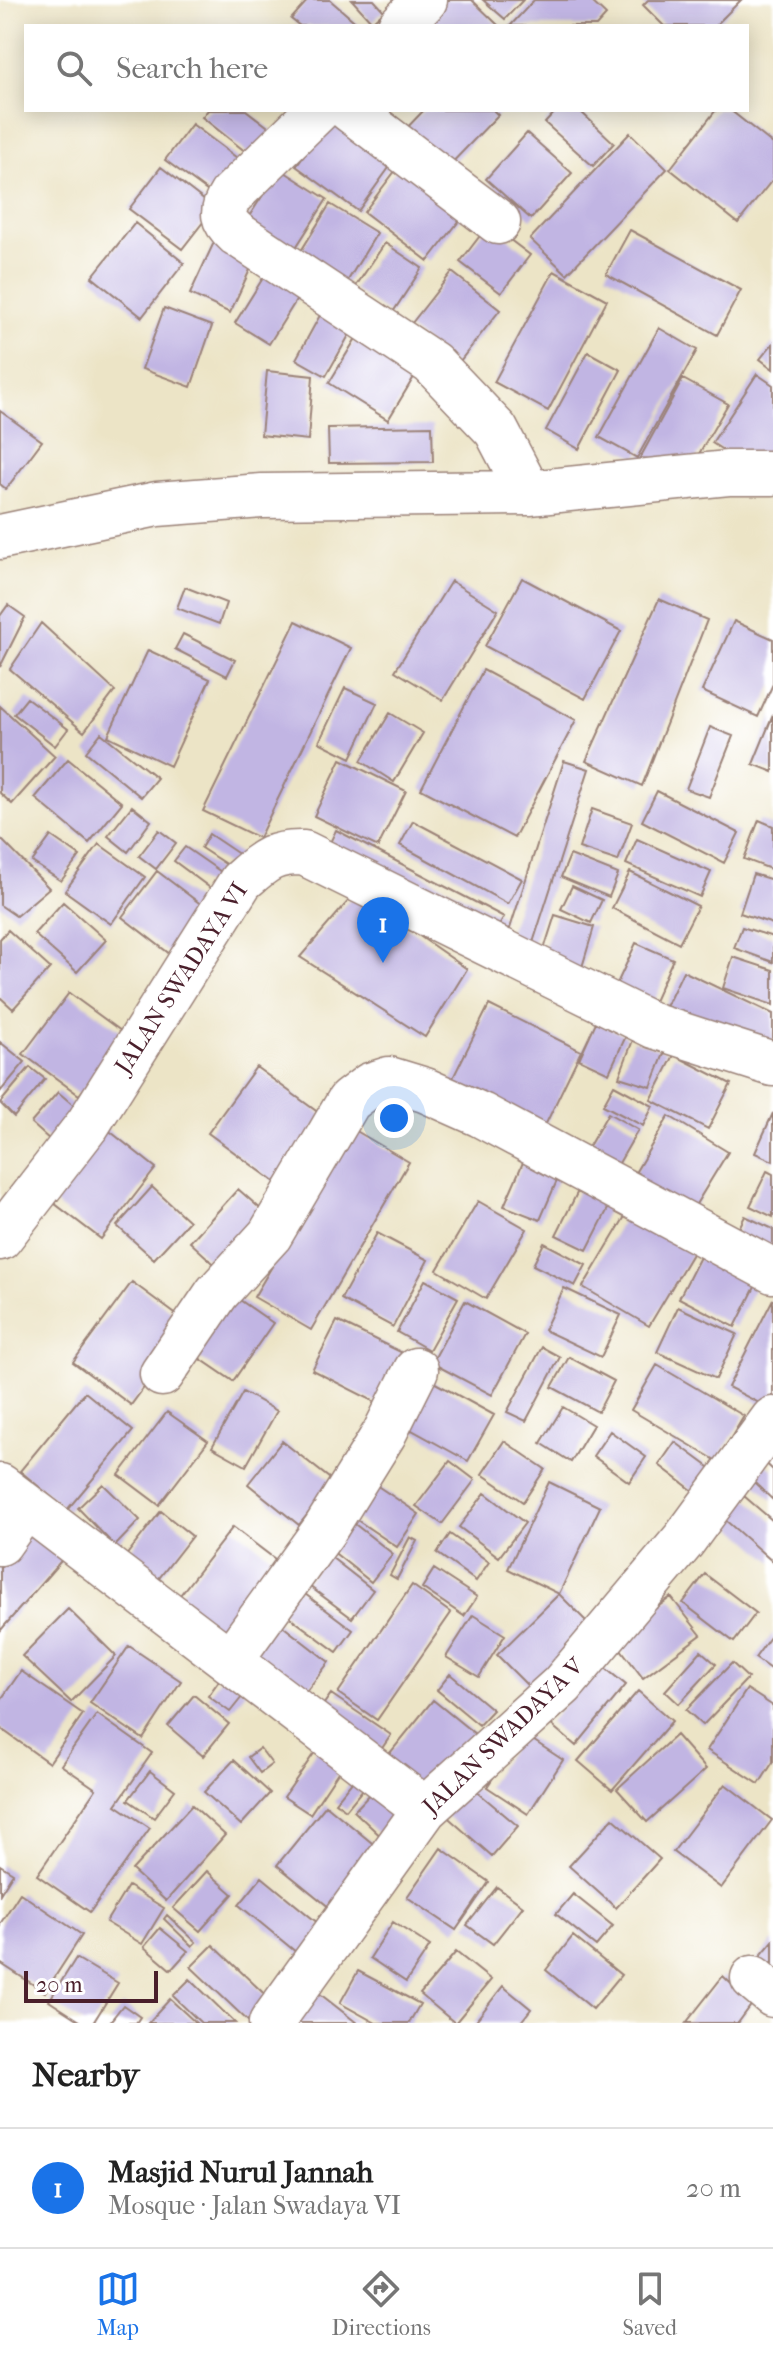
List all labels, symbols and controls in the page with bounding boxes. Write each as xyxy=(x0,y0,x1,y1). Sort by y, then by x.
search box xyxy=(24,24,749,112)
icon: search xyxy=(52,46,96,90)
text: Search here xyxy=(116,51,268,86)
street label: JALAN SWADAYA VI xyxy=(108,877,253,1080)
pin: 1 xyxy=(357,897,409,963)
your location xyxy=(374,1098,414,1138)
street label: JALAN SWADAYA V xyxy=(415,1651,590,1821)
scale bar xyxy=(24,1967,158,2003)
text: 20 m xyxy=(36,1972,82,1998)
text: Nearby xyxy=(32,2055,139,2095)
text: Masjid Nurul Jannah xyxy=(108,2155,373,2190)
text: 1 xyxy=(53,2173,63,2204)
text: 20 m xyxy=(686,2173,741,2204)
text: Mosque · Jalan Swadaya VI xyxy=(108,2190,401,2221)
tab: Map xyxy=(96,2267,140,2341)
tab: Directions xyxy=(332,2267,431,2341)
tab: Saved xyxy=(623,2267,677,2341)

